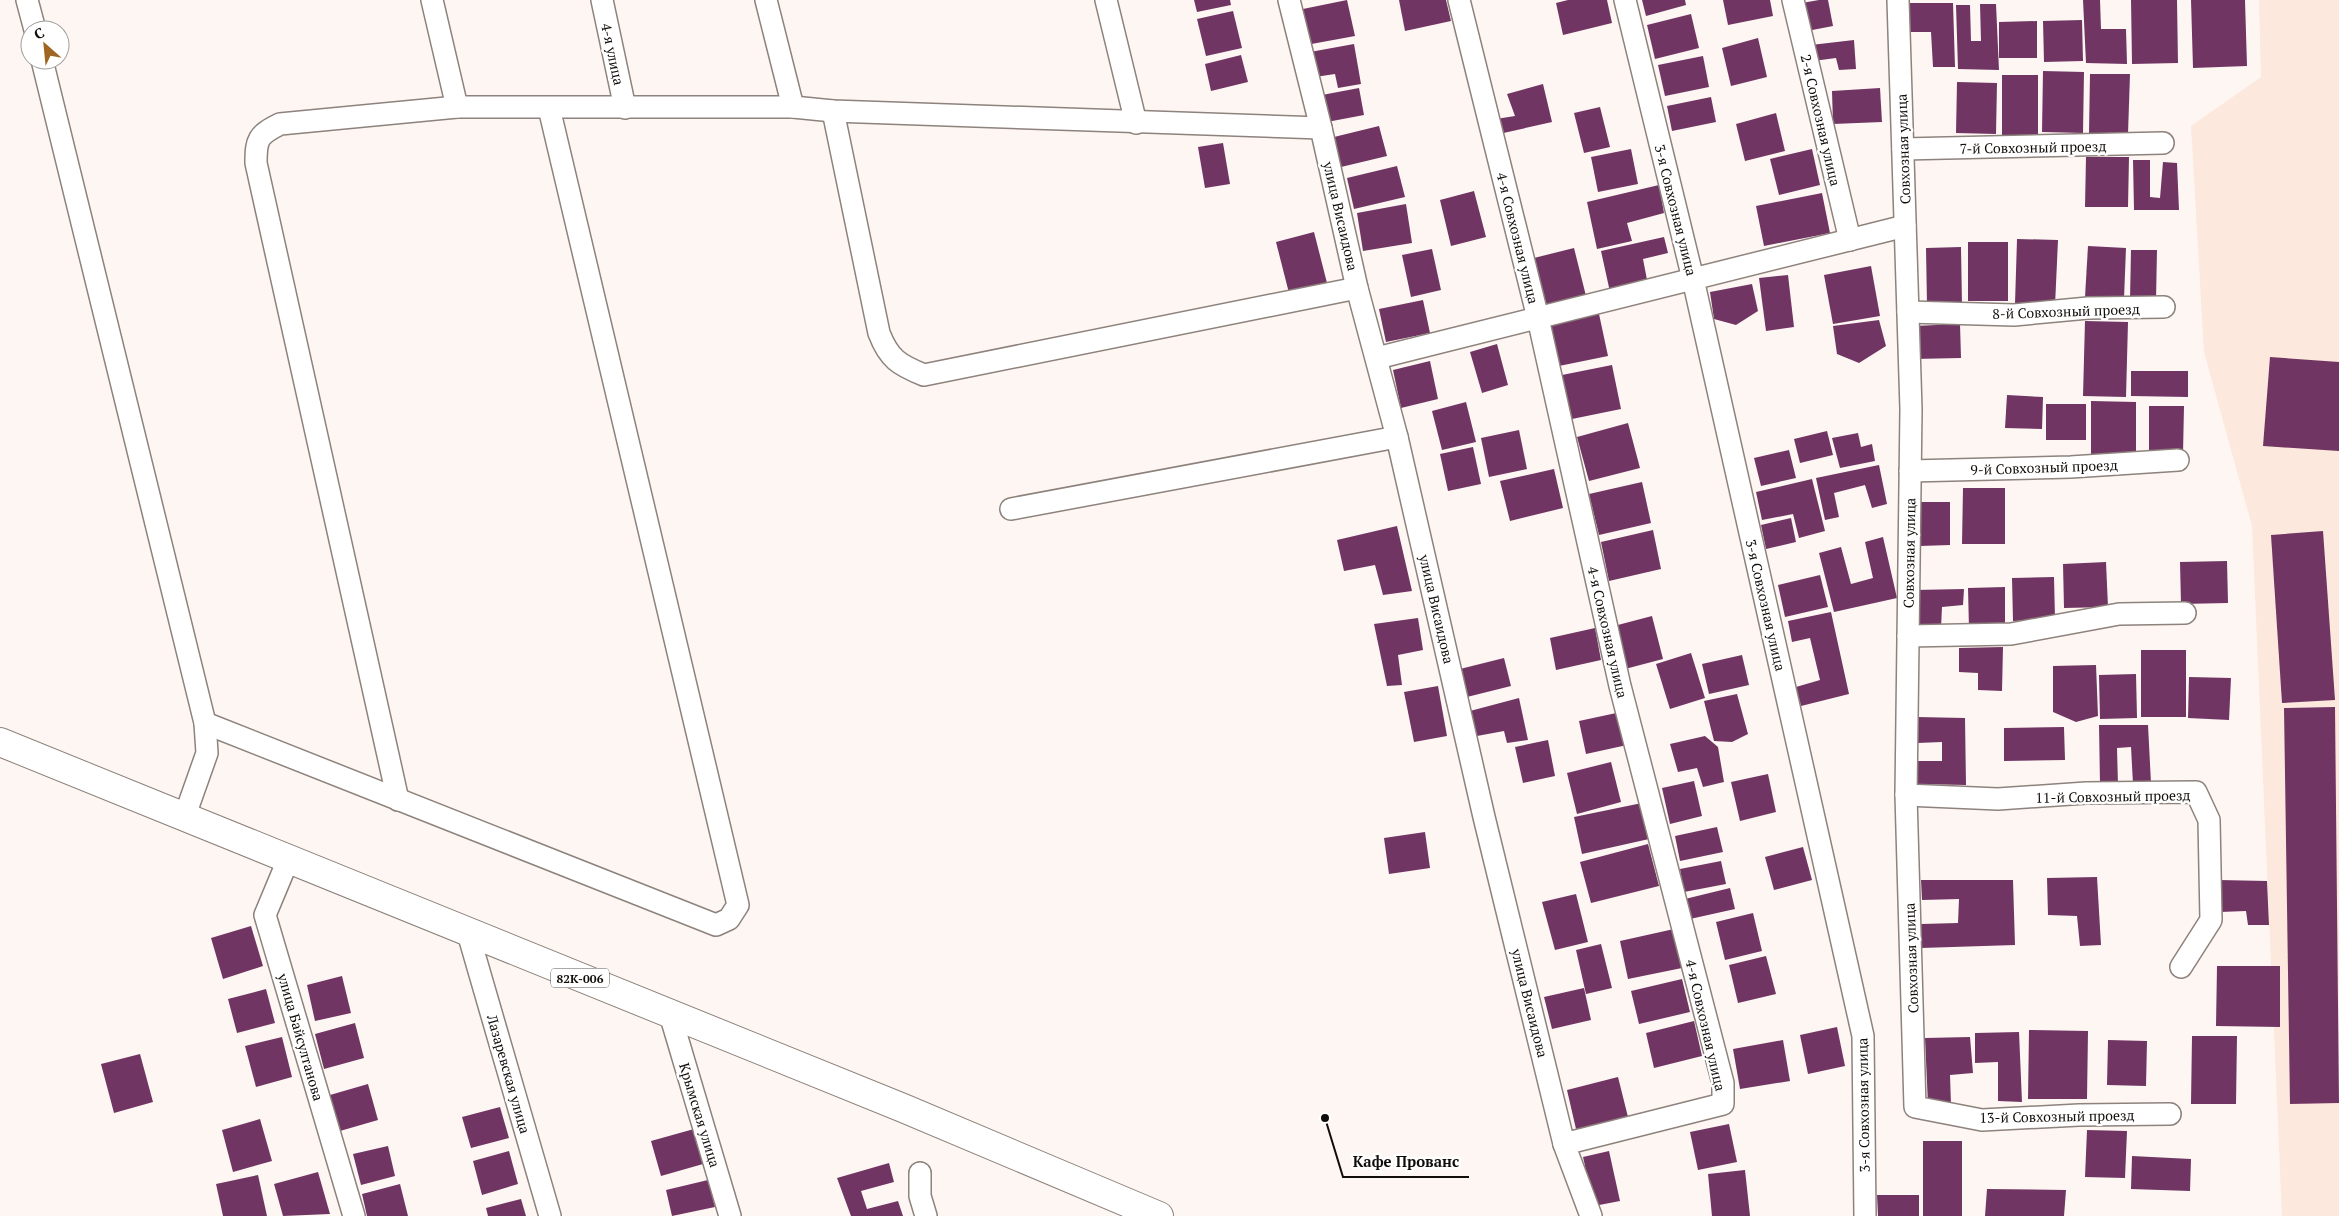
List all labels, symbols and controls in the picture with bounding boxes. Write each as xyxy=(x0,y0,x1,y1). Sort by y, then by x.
north arrow xyxy=(20,20,70,70)
street label: 4-я улица xyxy=(597,21,629,87)
text: С xyxy=(30,22,47,44)
street label: 2-я Совхозная улица xyxy=(1797,52,1845,188)
street label: Совхозная улица xyxy=(1892,94,1914,204)
street label: 7-й Совхозный проезд xyxy=(1959,136,2107,158)
street label: 3-я Совхозная улица xyxy=(1651,142,1701,278)
street label: улица Висаидова xyxy=(1319,159,1363,272)
street label: 4-я Совхозная улица xyxy=(1493,170,1543,306)
street label: 8-й Совхозный проезд xyxy=(1992,299,2140,323)
street label: 9-й Совхозный проезд xyxy=(1970,455,2118,479)
street label: Совхозная улица xyxy=(1899,498,1919,608)
street label: 3-я Совхозная улица xyxy=(1742,537,1790,673)
street label: улица Висаидова xyxy=(1415,552,1459,665)
street label: 4-я Совхозная улица xyxy=(1584,564,1632,700)
street label: 11-й Совхозный проезд xyxy=(2035,785,2191,807)
street label: Совхозная улица xyxy=(1900,903,1922,1013)
street label: улица Висаидова xyxy=(1507,946,1553,1059)
street label: 4-я Совхозная улица xyxy=(1682,957,1730,1093)
road number: 82К-006 xyxy=(551,968,609,988)
street label: улица Байсултанова xyxy=(273,970,328,1103)
street label: Лазаревская улица xyxy=(483,1011,535,1136)
street label: 3-я Совхозная улица xyxy=(1852,1038,1874,1172)
street label: Крымская улица xyxy=(675,1060,725,1170)
street label: 13-й Совхозный проезд xyxy=(1979,1105,2135,1127)
callout: Кафе Прованс xyxy=(1343,1147,1469,1177)
text: Кафе Прованс xyxy=(1353,1151,1459,1171)

